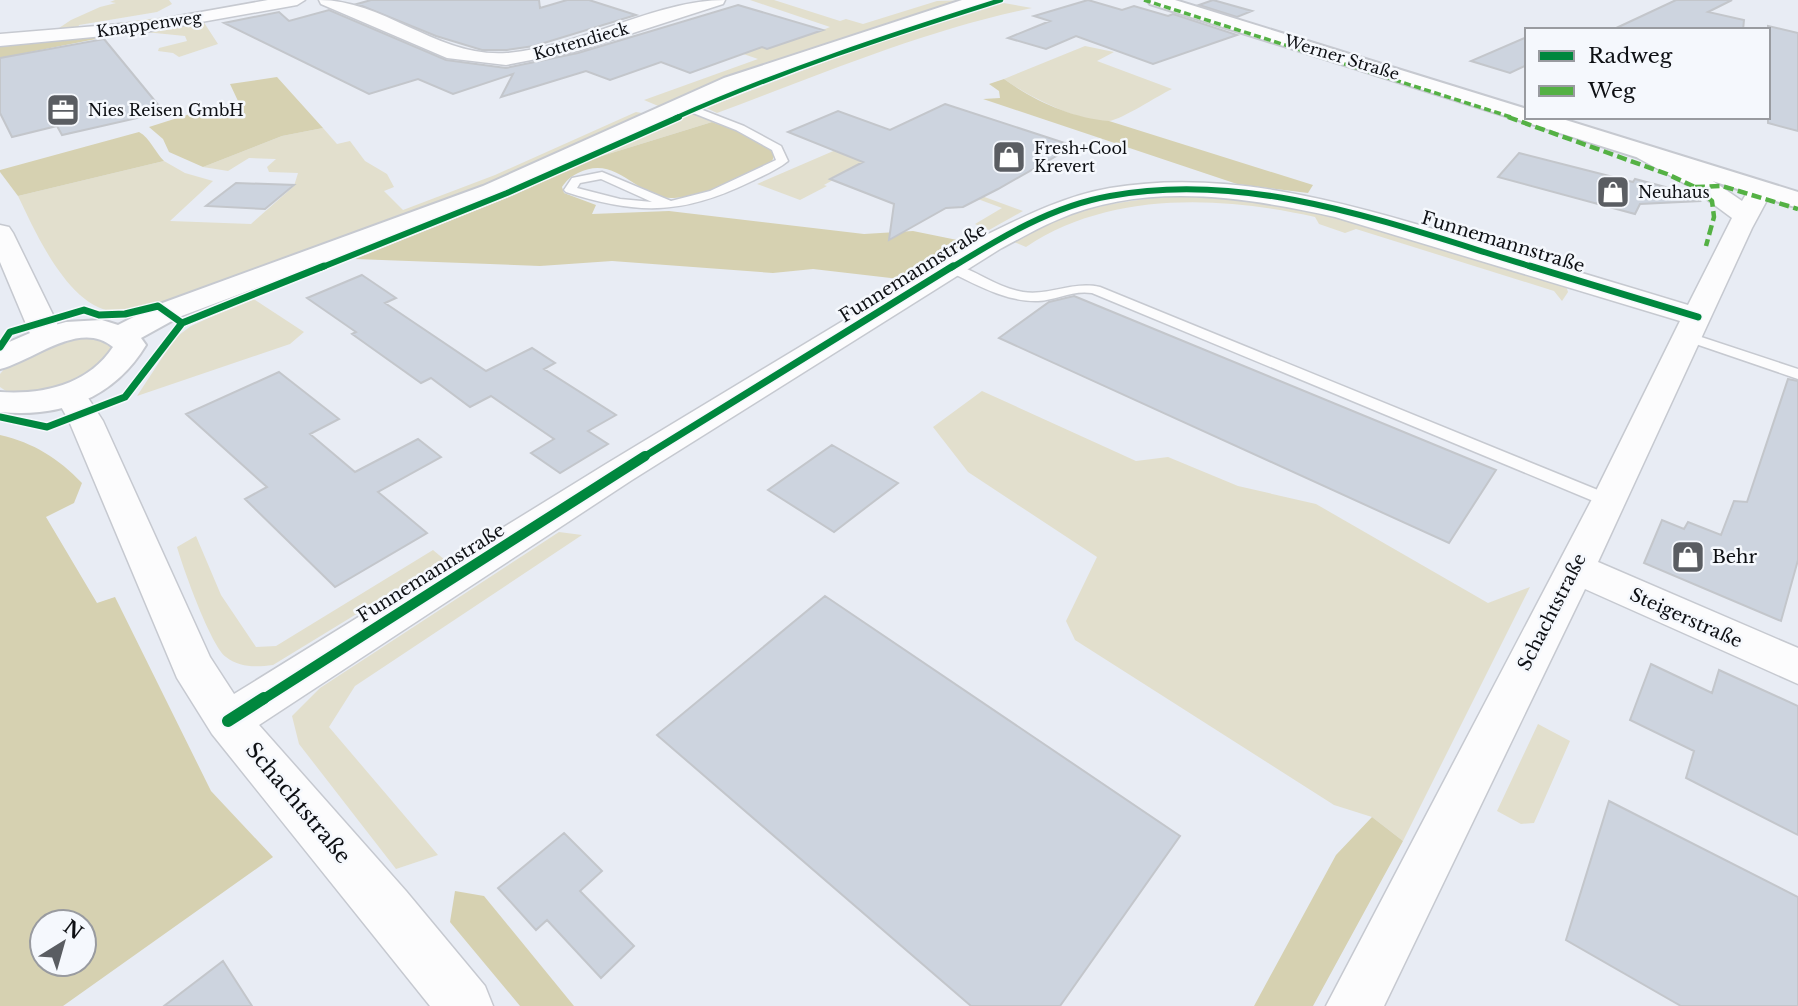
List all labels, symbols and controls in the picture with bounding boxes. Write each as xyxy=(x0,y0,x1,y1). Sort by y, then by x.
street label: Knappenweg xyxy=(95,7,203,41)
street label: Kottendieck xyxy=(531,18,631,64)
legend xyxy=(1525,28,1770,119)
street label: Werner Straße xyxy=(1281,30,1402,84)
text: Radweg xyxy=(1588,43,1673,69)
text: Weg xyxy=(1587,78,1636,104)
office icon: Nies Reisen GmbH xyxy=(44,91,82,129)
place label: Nies Reisen GmbH xyxy=(88,100,244,120)
shop icon: Fresh+Cool Krevert xyxy=(990,138,1028,176)
place label: Fresh+Cool Krevert xyxy=(1034,138,1127,176)
shop icon: Neuhaus xyxy=(1594,173,1632,211)
place label: Neuhaus xyxy=(1638,182,1710,202)
street label: Funnemannstraße xyxy=(1419,207,1587,277)
street label: Funnemannstraße xyxy=(835,219,991,327)
street label: Funnemannstraße xyxy=(353,519,509,627)
shop icon: Behr xyxy=(1669,538,1707,576)
place label: Behr xyxy=(1712,546,1758,568)
street label: Schachtstraße xyxy=(1513,550,1591,674)
street label: Steigerstraße xyxy=(1626,583,1746,653)
street label: Schachtstraße xyxy=(240,737,356,869)
north arrow xyxy=(28,908,98,978)
text: N xyxy=(59,915,87,944)

